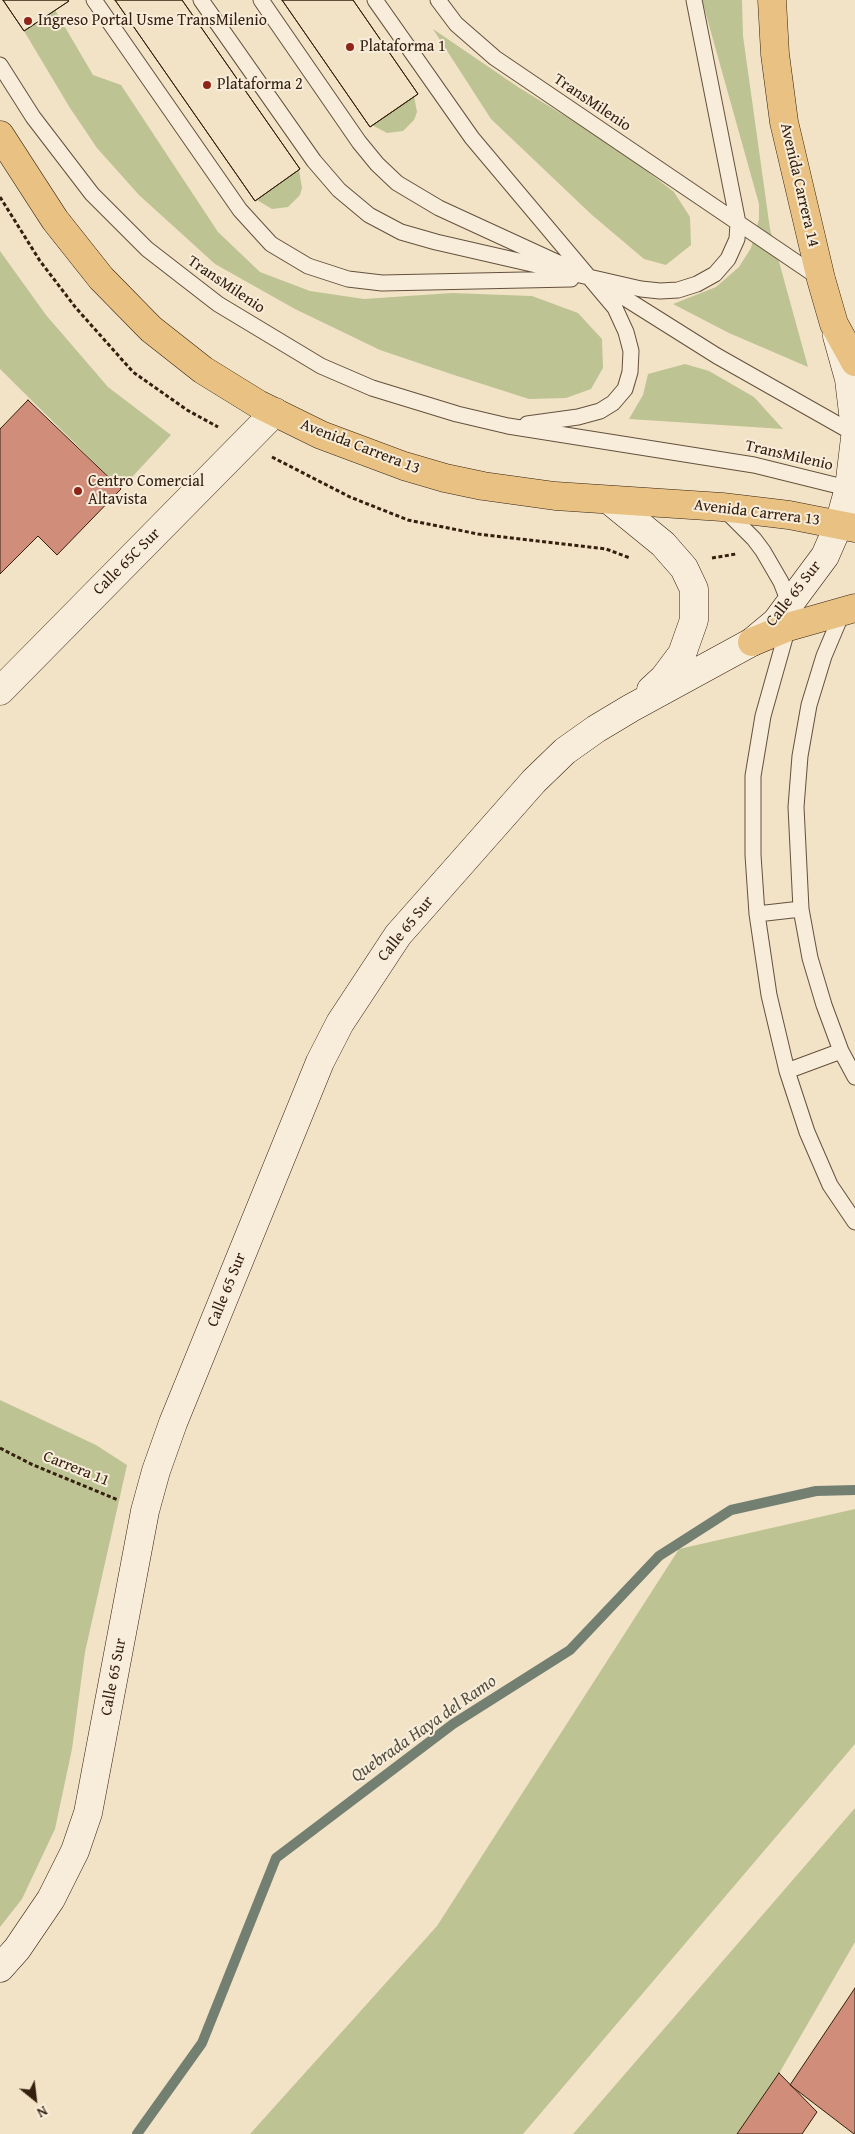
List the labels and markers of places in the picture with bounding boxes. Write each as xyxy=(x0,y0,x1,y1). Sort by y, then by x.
place label: Ingreso Portal Usme TransMilenio xyxy=(38,11,267,31)
marker: Ingreso Portal Usme TransMilenio xyxy=(22,15,34,27)
place label: Plataforma 1 xyxy=(360,37,446,57)
marker: Plataforma 1 xyxy=(344,41,356,53)
place label: Plataforma 2 xyxy=(217,75,303,95)
marker: Plataforma 2 xyxy=(201,79,213,91)
place label: Centro Comercial Altavista xyxy=(88,472,204,510)
marker: Centro Comercial Altavista xyxy=(72,485,84,497)

